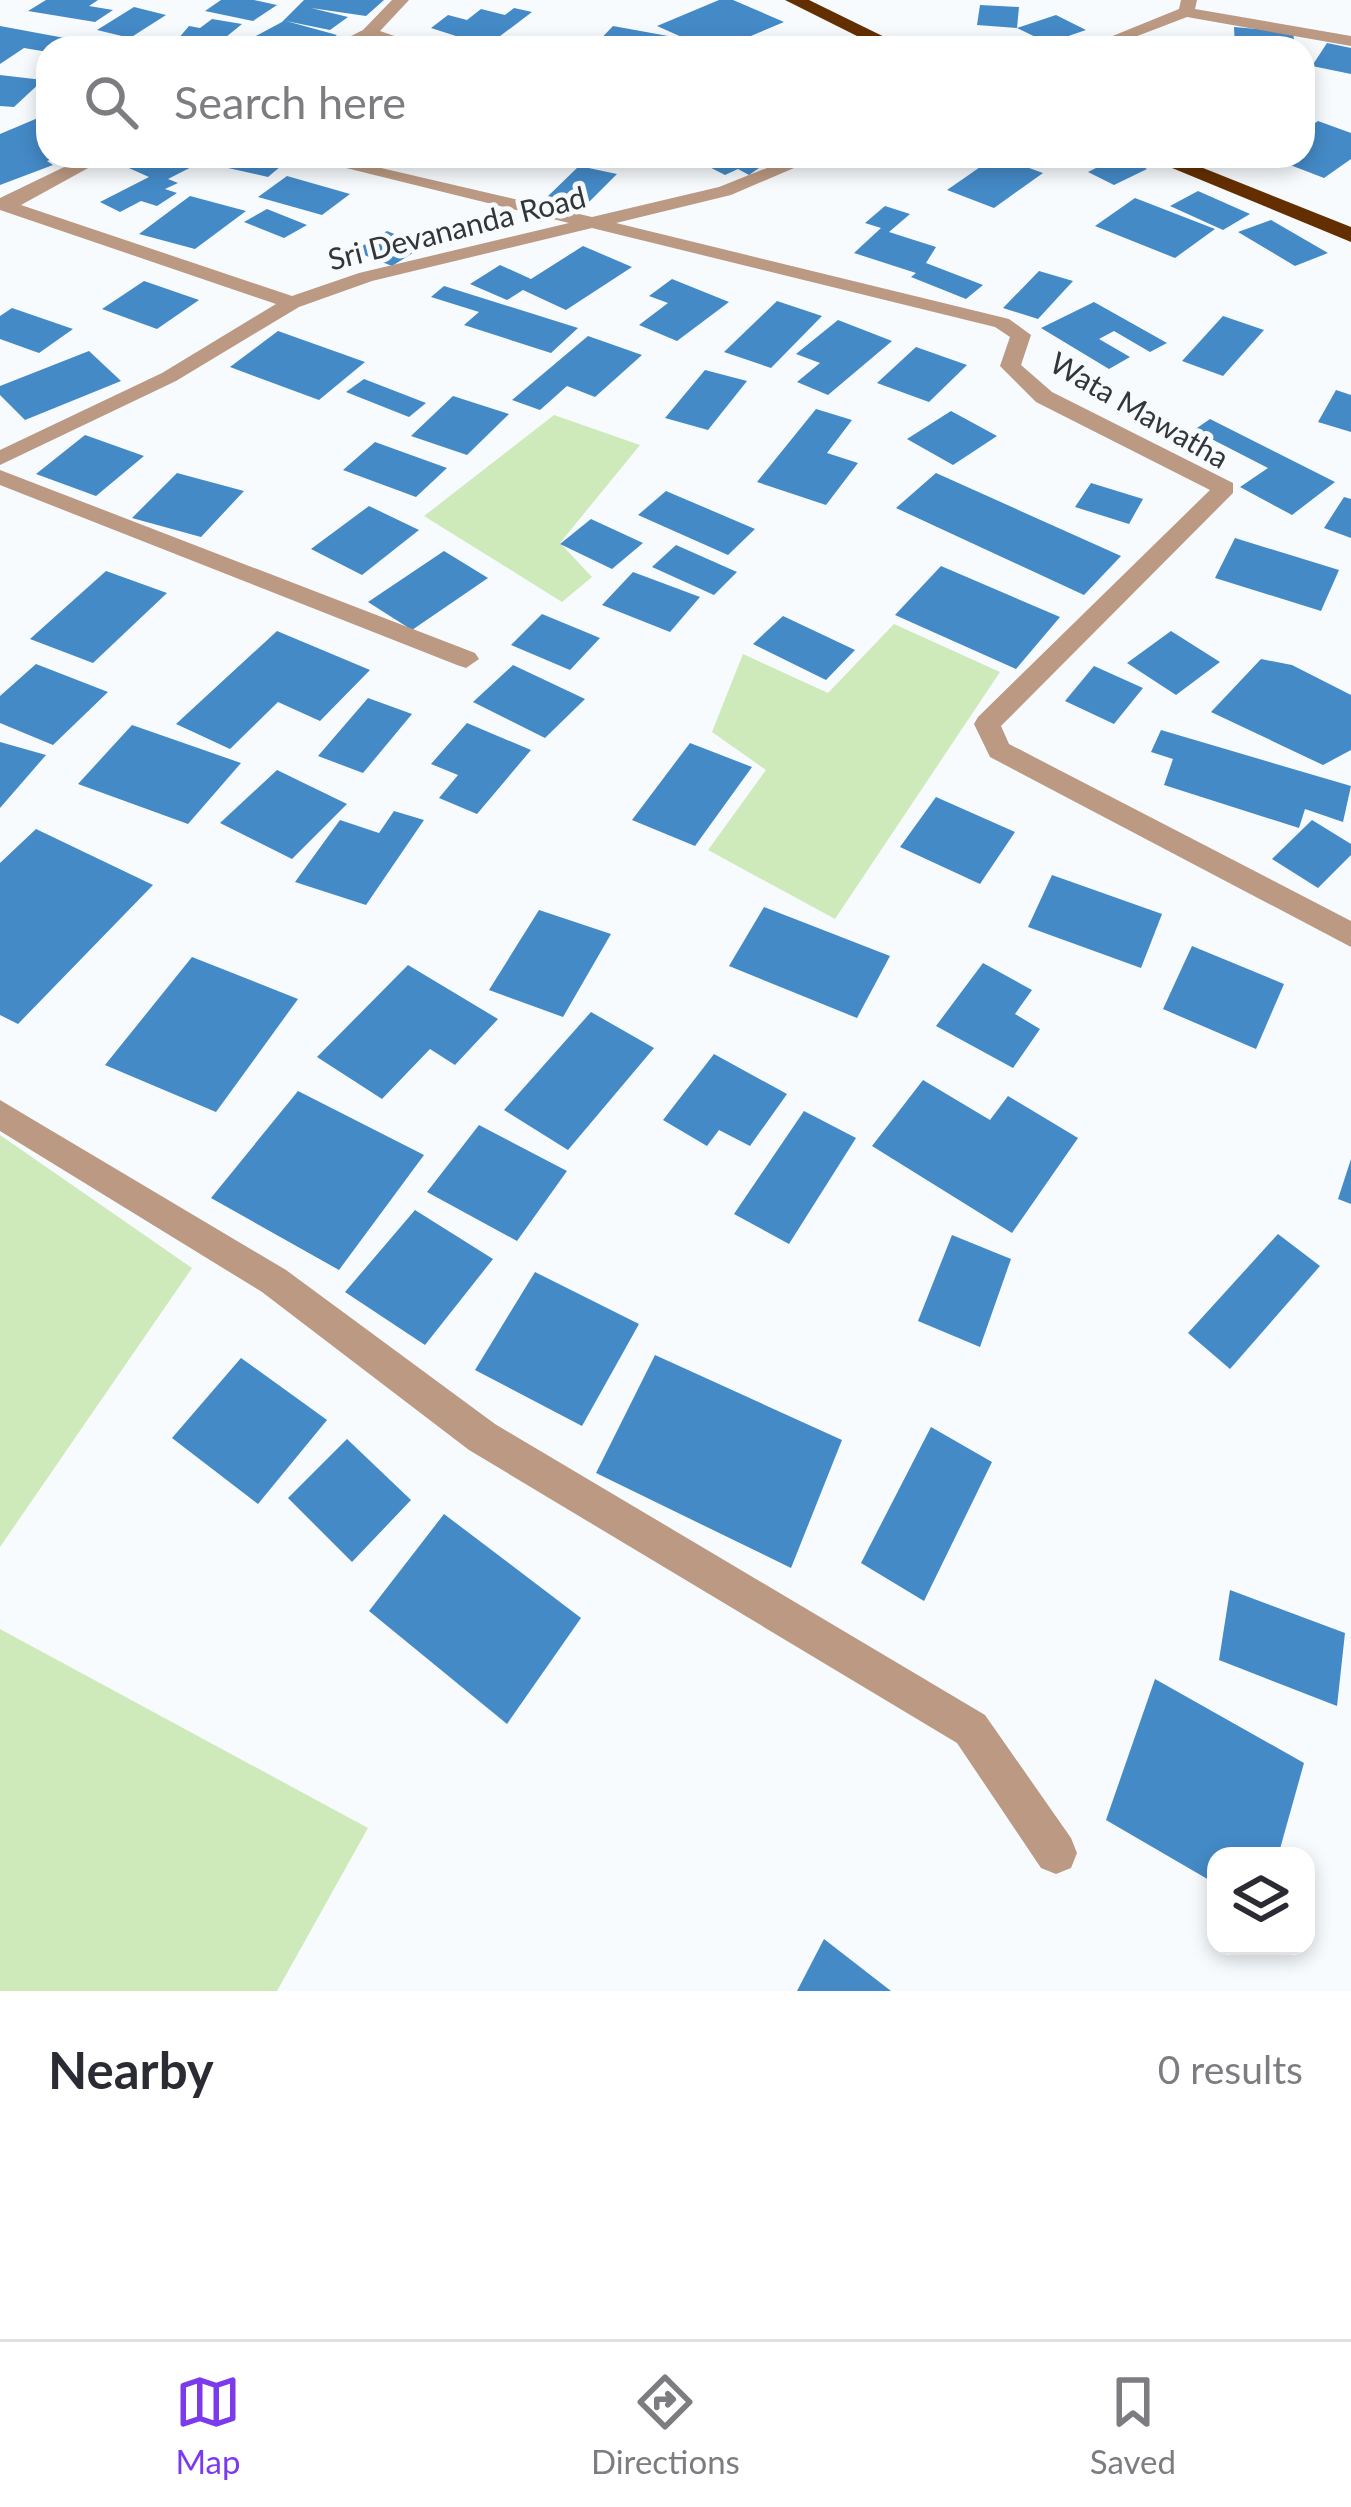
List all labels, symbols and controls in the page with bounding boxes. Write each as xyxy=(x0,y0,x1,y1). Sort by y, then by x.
search box xyxy=(36,36,1315,168)
icon: search xyxy=(78,69,144,135)
text: Search here xyxy=(174,75,406,129)
street label: Sri Devananda Road xyxy=(324,178,589,276)
street label: Wata Mawatha xyxy=(1044,344,1236,475)
map controls xyxy=(1207,1847,1315,1955)
button: layers xyxy=(1207,1847,1315,1955)
text: Nearby xyxy=(48,2039,214,2100)
text: 0 results xyxy=(1158,2046,1303,2092)
tab: Map xyxy=(175,2369,241,2481)
tab: Directions xyxy=(591,2369,740,2481)
tab: Saved xyxy=(1090,2369,1176,2481)

